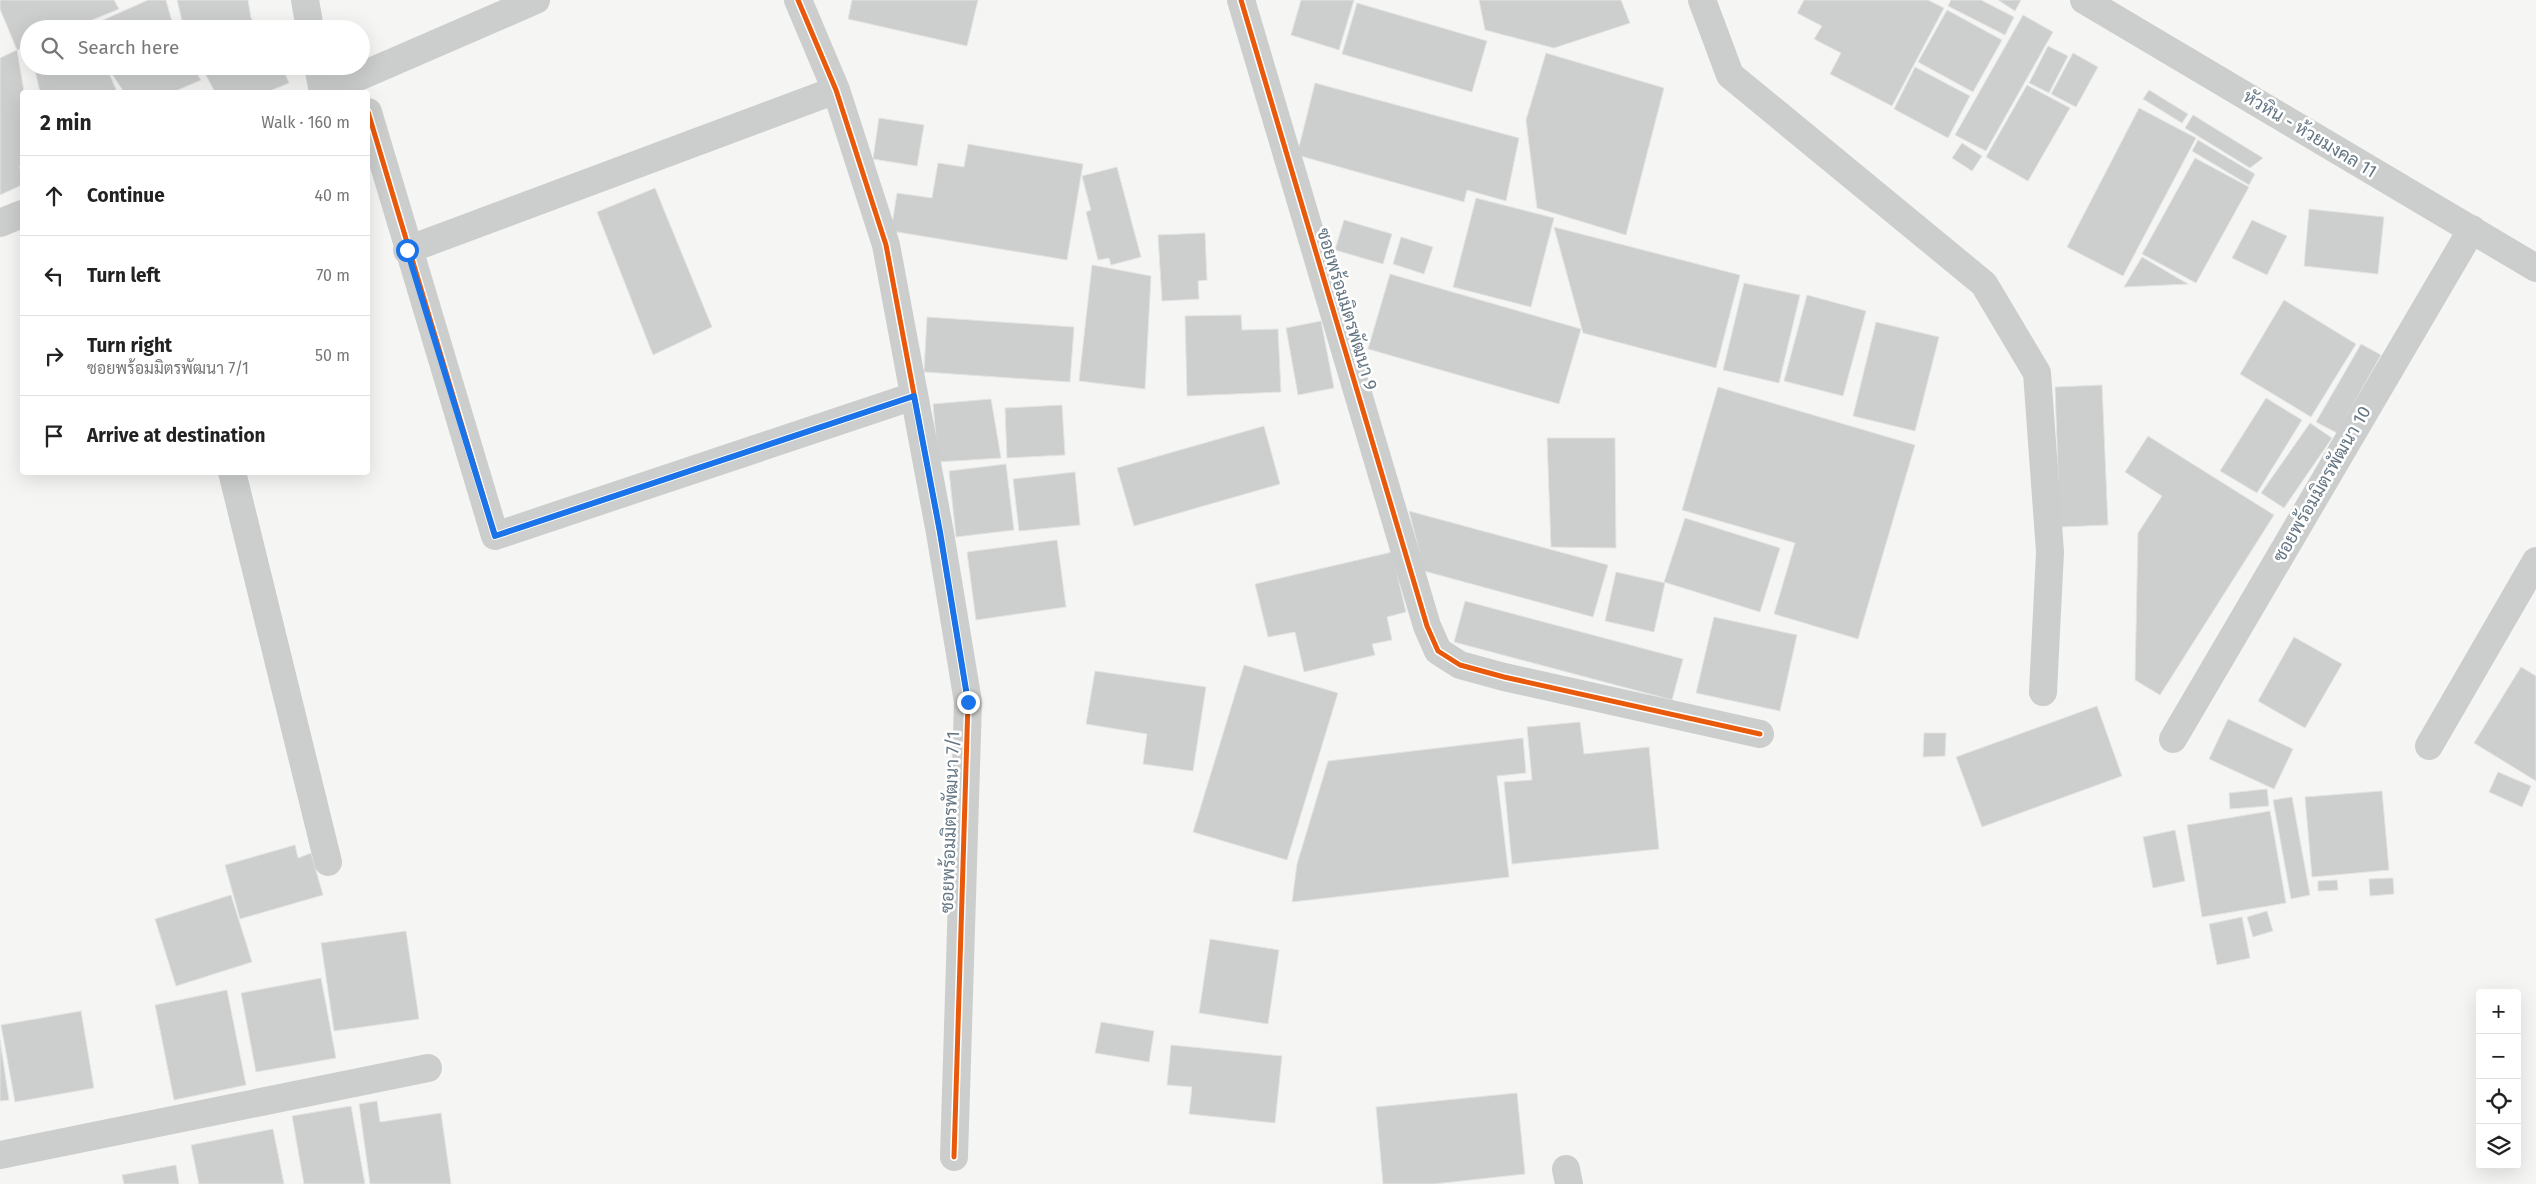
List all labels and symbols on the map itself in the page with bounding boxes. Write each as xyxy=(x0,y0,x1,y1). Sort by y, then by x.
street label: หัวหิน - ห้วยมงคล 11 xyxy=(2239,85,2381,183)
street label: ซอยพร้อมมิตรพัฒนา 9 xyxy=(1312,225,1383,393)
route start xyxy=(396,239,419,262)
street label: ซอยพร้อมมิตรพัฒนา 10 xyxy=(2267,402,2376,566)
route end xyxy=(957,691,980,714)
street label: ซอยพร้อมมิตรพัฒนา 7/1 xyxy=(935,731,964,913)

